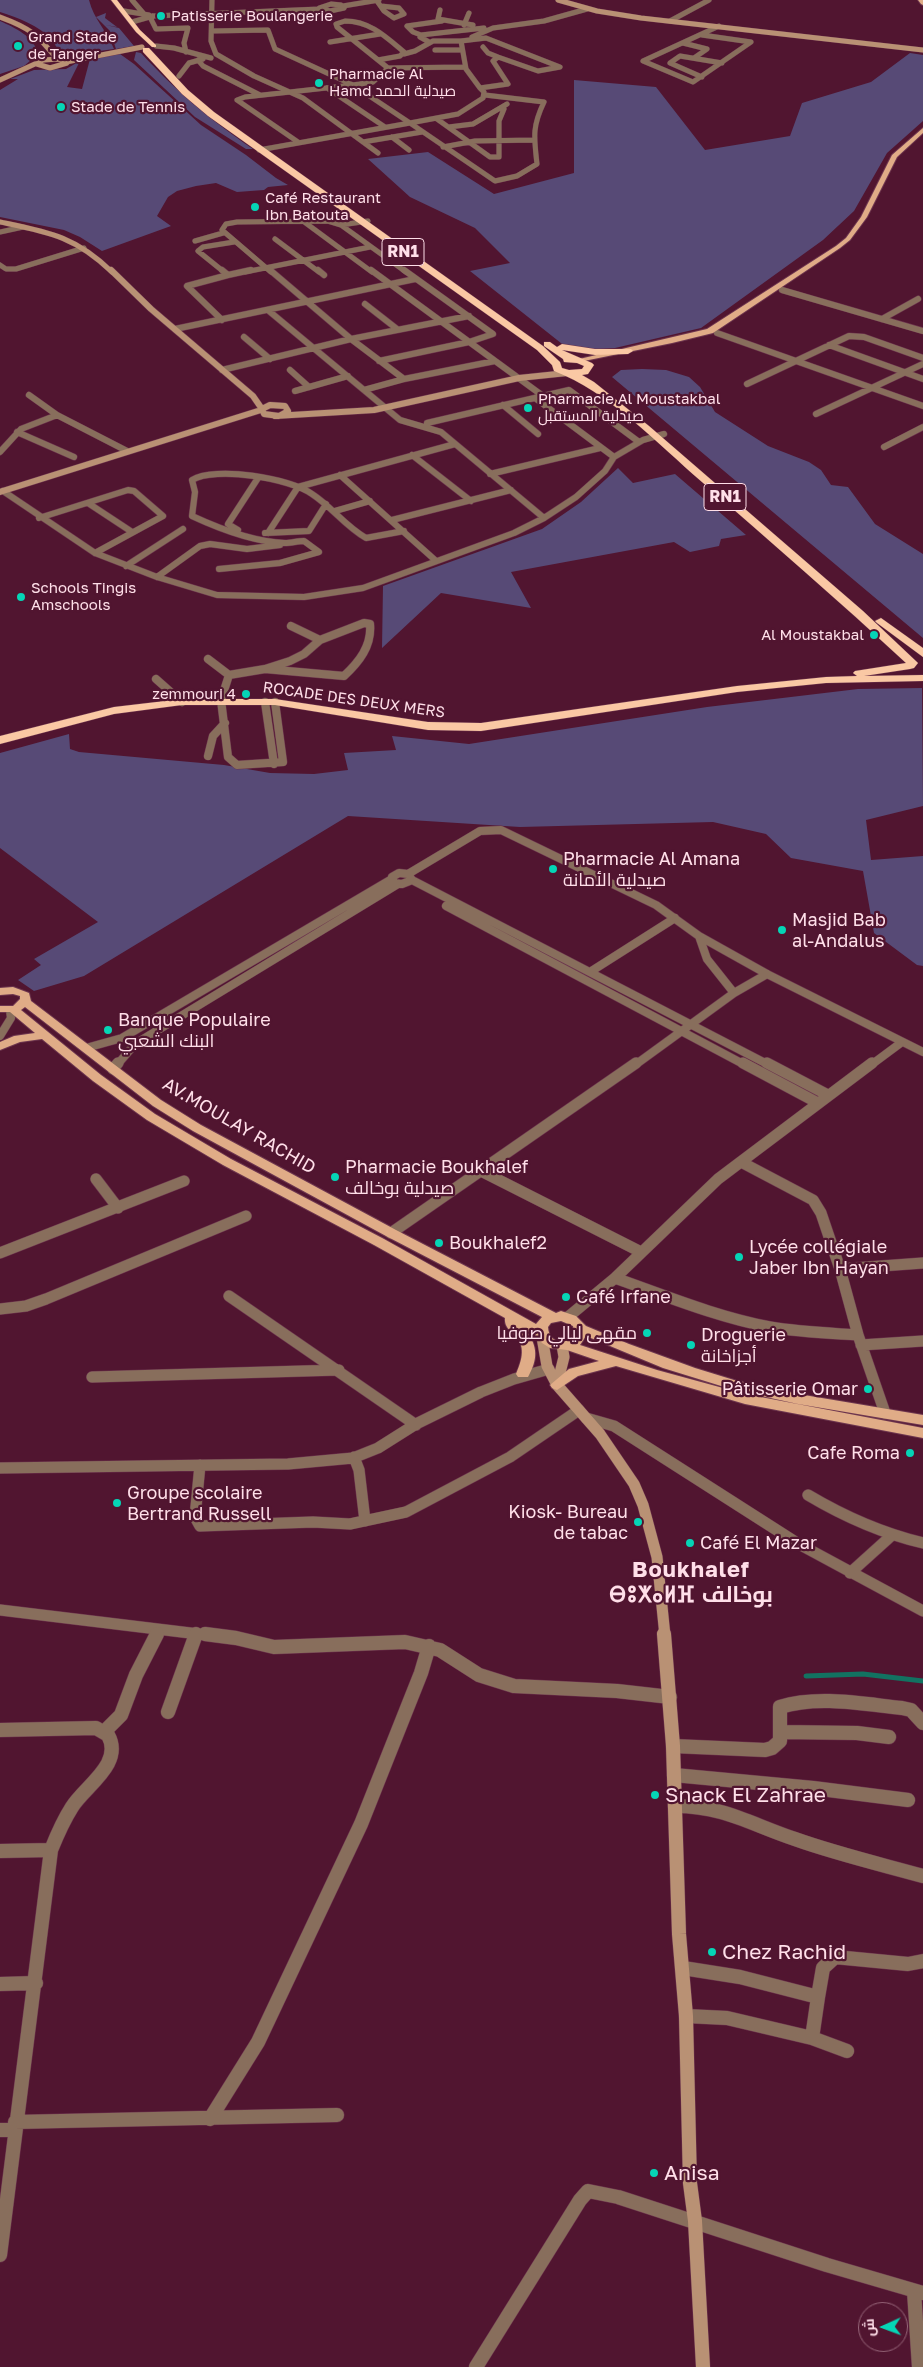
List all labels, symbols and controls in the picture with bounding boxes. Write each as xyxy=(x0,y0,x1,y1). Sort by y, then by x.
place label: Patisserie Boulangerie xyxy=(171,7,333,25)
marker: Patisserie Boulangerie xyxy=(155,10,167,22)
place label: Grand Stade de Tanger xyxy=(28,28,117,63)
marker: Grand Stade de Tanger xyxy=(12,40,24,52)
place label: Pharmacie Al Hamd صيدلية الحمد xyxy=(329,65,456,100)
marker: Pharmacie Al Hamd صيدلية الحمد xyxy=(313,77,325,89)
place label: Stade de Tennis xyxy=(71,98,185,116)
marker: Stade de Tennis xyxy=(55,101,67,113)
place label: Café Restaurant Ibn Batouta xyxy=(265,189,381,224)
marker: Café Restaurant Ibn Batouta xyxy=(249,201,261,213)
road number: RN1 xyxy=(382,238,424,266)
place label: Pharmacie Al Moustakbal صيدلية المستقبل xyxy=(538,390,720,425)
marker: Pharmacie Al Moustakbal صيدلية المستقبل xyxy=(522,402,534,414)
road number: RN1 xyxy=(704,484,746,511)
place label: Schools Tingis Amschools xyxy=(31,579,136,614)
marker: Schools Tingis Amschools xyxy=(15,591,27,603)
place label: Al Moustakbal xyxy=(761,626,864,644)
marker: Al Moustakbal xyxy=(868,629,880,641)
street label: ROCADE DES DEUX MERS xyxy=(262,678,446,722)
place label: zemmouri 4 xyxy=(152,685,236,703)
marker: zemmouri 4 xyxy=(240,688,252,700)
place label: Pharmacie Al Amana صيدلية الأمانة xyxy=(563,848,740,891)
marker: Pharmacie Al Amana صيدلية الأمانة xyxy=(547,863,559,875)
place label: Masjid Bab al-Andalus xyxy=(792,909,886,952)
marker: Masjid Bab al-Andalus xyxy=(776,924,788,936)
place label: Banque Populaire البنك الشعبي xyxy=(118,1009,271,1052)
marker: Banque Populaire البنك الشعبي xyxy=(102,1024,114,1036)
street label: AV.MOULAY RACHID xyxy=(159,1073,319,1179)
place label: Pharmacie Boukhalef صيدلية بوخالف xyxy=(345,1156,528,1198)
marker: Pharmacie Boukhalef صيدلية بوخالف xyxy=(329,1171,341,1183)
place label: Boukhalef2 xyxy=(449,1232,547,1254)
place label: Lycée collégiale Jaber Ibn Hayan xyxy=(749,1236,889,1278)
marker: Boukhalef2 xyxy=(433,1237,445,1249)
marker: Lycée collégiale Jaber Ibn Hayan xyxy=(733,1251,745,1263)
place label: Café Irfane xyxy=(576,1286,671,1308)
marker: Café Irfane xyxy=(560,1291,572,1303)
place label: مقهى ليالي صوفيا xyxy=(497,1322,637,1344)
place label: Droguerie أجزاخانة xyxy=(701,1324,786,1366)
marker: مقهى ليالي صوفيا xyxy=(641,1327,653,1339)
marker: Droguerie أجزاخانة xyxy=(685,1339,697,1351)
place label: Pâtisserie Omar xyxy=(722,1378,858,1400)
marker: Pâtisserie Omar xyxy=(862,1383,874,1395)
place label: Cafe Roma xyxy=(807,1442,900,1464)
marker: Cafe Roma xyxy=(904,1447,916,1459)
place label: Groupe scolaire Bertrand Russell xyxy=(127,1482,272,1525)
marker: Groupe scolaire Bertrand Russell xyxy=(111,1497,123,1509)
place label: Kiosk- Bureau de tabac xyxy=(508,1501,628,1544)
marker: Kiosk- Bureau de tabac xyxy=(632,1516,644,1528)
place label: Café El Mazar xyxy=(700,1532,817,1554)
marker: Café El Mazar xyxy=(684,1537,696,1549)
district label: Boukhalef ⴱⵓⵅⴰⵍⴼ بوخالف xyxy=(613,1557,769,1608)
place label: Snack El Zahrae xyxy=(665,1782,826,1808)
marker: Snack El Zahrae xyxy=(649,1789,661,1801)
place label: Chez Rachid xyxy=(722,1939,846,1965)
marker: Chez Rachid xyxy=(706,1946,718,1958)
place label: Anisa xyxy=(664,2160,720,2186)
marker: Anisa xyxy=(648,2167,660,2179)
north arrow xyxy=(858,2302,908,2352)
text: ش xyxy=(860,2318,877,2337)

